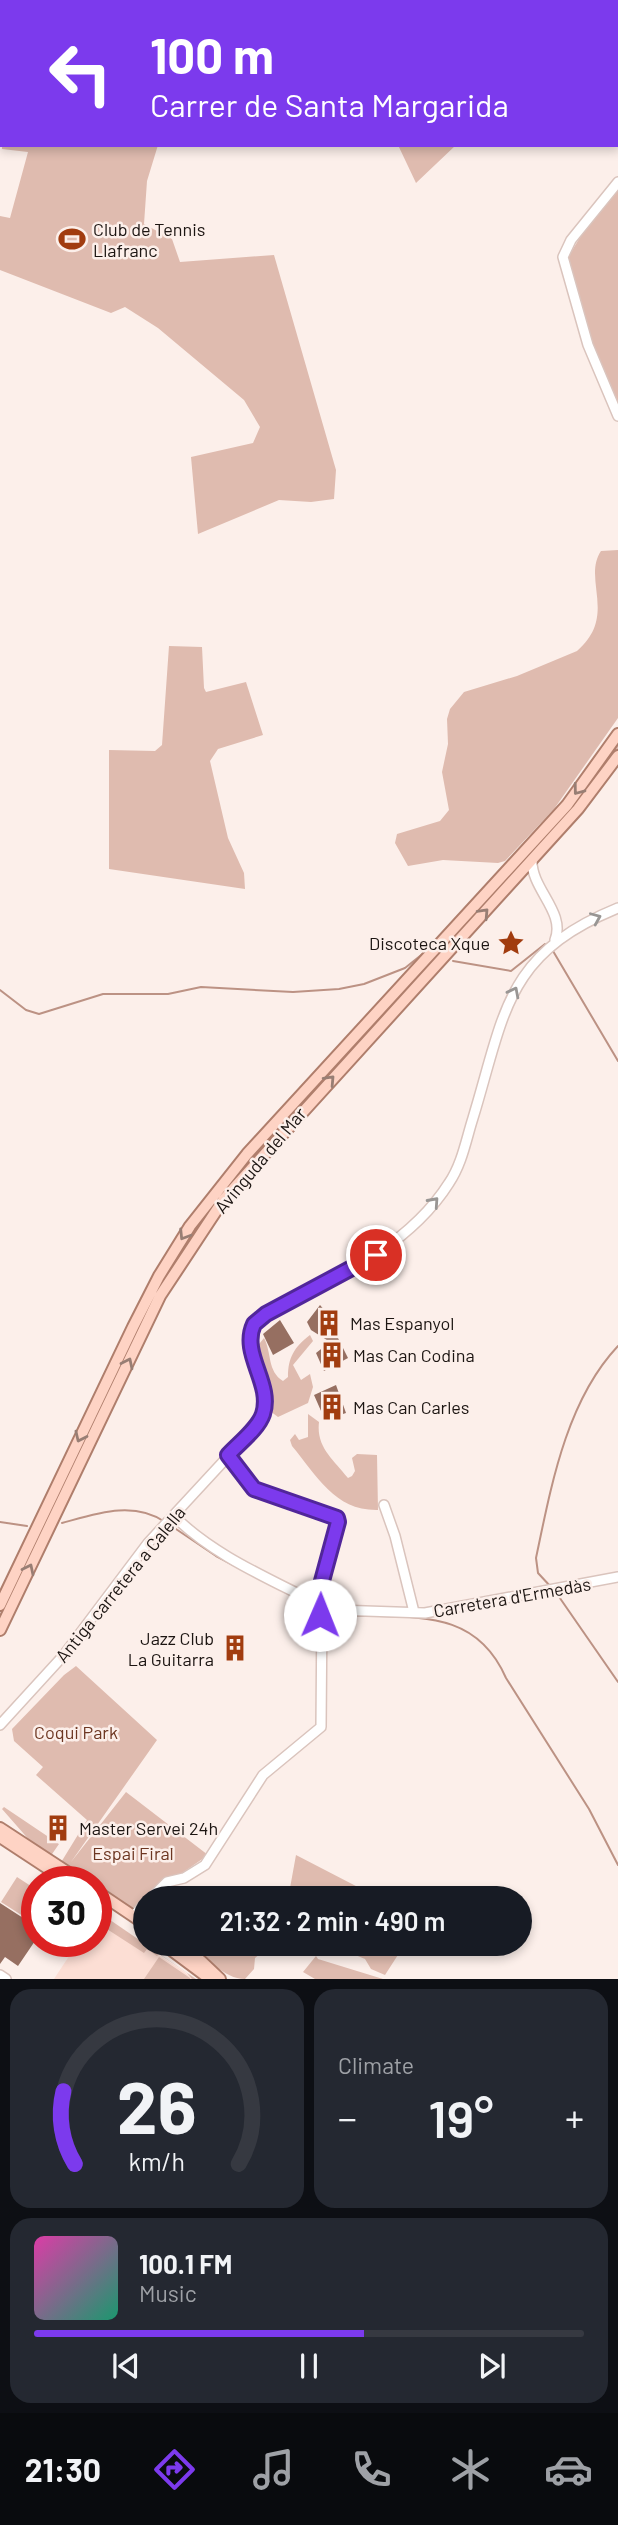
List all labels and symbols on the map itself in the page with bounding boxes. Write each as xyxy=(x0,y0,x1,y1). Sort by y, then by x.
place label: Club de Tennis Llafranc xyxy=(93,218,205,261)
sports icon: Club de Tennis Llafranc xyxy=(57,224,87,254)
one-way arrow xyxy=(574,782,587,794)
one-way arrow xyxy=(475,908,488,921)
one-way arrow xyxy=(589,912,601,926)
place icon: Discoteca Xque xyxy=(496,928,526,958)
place label: Discoteca Xque xyxy=(369,932,490,954)
one-way arrow xyxy=(506,987,520,999)
one-way arrow xyxy=(321,1075,334,1088)
street label: Avinguda del Mar xyxy=(209,1102,311,1217)
one-way arrow xyxy=(426,1198,438,1211)
pin xyxy=(346,1225,406,1285)
one-way arrow xyxy=(180,1227,193,1240)
building icon: Mas Espanyol xyxy=(314,1308,344,1338)
place label: Mas Espanyol xyxy=(350,1312,455,1334)
building icon: Mas Can Codina xyxy=(317,1340,347,1370)
place label: Mas Can Codina xyxy=(353,1344,475,1366)
one-way arrow xyxy=(119,1358,133,1370)
building icon: Mas Can Carles xyxy=(317,1392,347,1422)
place label: Mas Can Carles xyxy=(353,1396,469,1418)
one-way arrow xyxy=(74,1430,88,1442)
street label: Antiga carretera a Calella xyxy=(50,1502,190,1666)
one-way arrow xyxy=(21,1564,35,1576)
street label: Carretera d'Ermedàs xyxy=(432,1572,592,1622)
position arrow xyxy=(283,1578,357,1652)
place label: Jazz Club La Guitarra xyxy=(128,1627,214,1670)
building icon: Jazz Club La Guitarra xyxy=(220,1633,250,1663)
park label: Coqui Park xyxy=(34,1721,118,1743)
building icon: Master Servei 24h xyxy=(43,1813,73,1843)
place label: Master Servei 24h xyxy=(79,1817,218,1839)
park label: Espai Firal xyxy=(92,1842,174,1864)
speed limit sign: 30 xyxy=(21,1866,112,1957)

